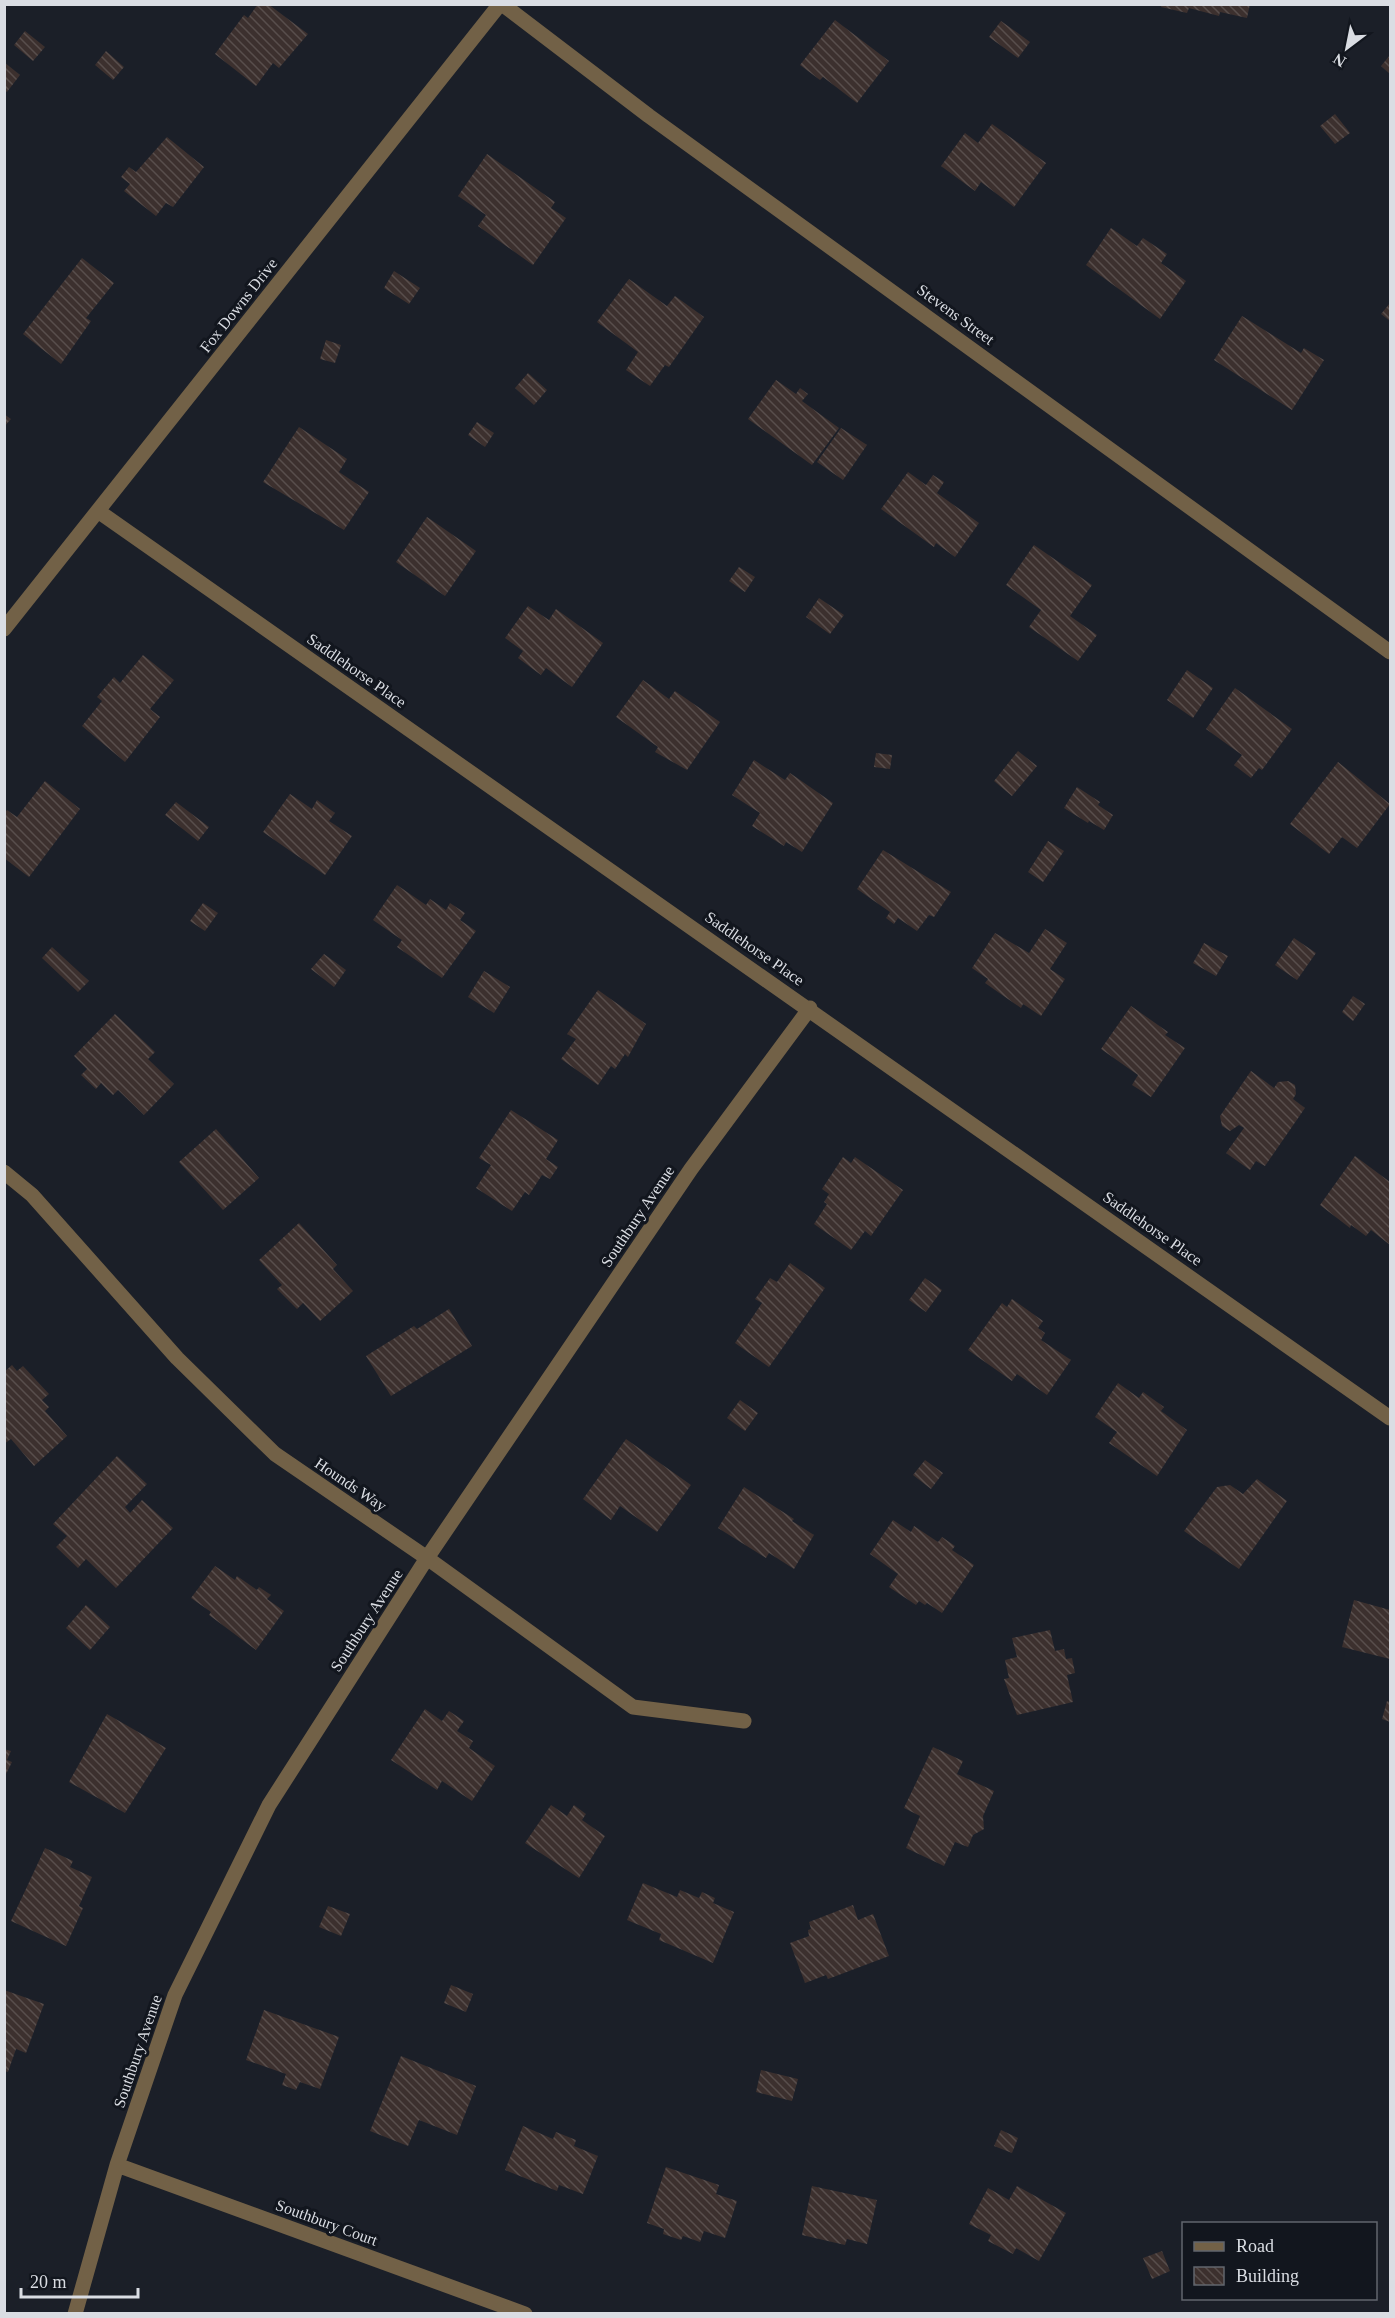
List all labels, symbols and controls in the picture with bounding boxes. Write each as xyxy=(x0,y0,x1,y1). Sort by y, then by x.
north arrow xyxy=(1317,18,1377,78)
text: N xyxy=(1330,50,1349,71)
street label: Fox Downs Drive xyxy=(196,255,280,356)
street label: Stevens Street xyxy=(914,281,998,348)
street label: Saddlehorse Place xyxy=(304,630,409,711)
street label: Saddlehorse Place xyxy=(702,908,807,989)
street label: Southbury Avenue xyxy=(597,1162,678,1271)
street label: Saddlehorse Place xyxy=(1100,1188,1205,1269)
street label: Hounds Way xyxy=(311,1454,390,1515)
street label: Southbury Avenue xyxy=(327,1566,407,1675)
street label: Southbury Avenue xyxy=(110,1992,166,2110)
street label: Southbury Court xyxy=(273,2196,381,2250)
legend xyxy=(1182,2222,1377,2300)
text: Road xyxy=(1236,2236,1274,2256)
scale bar xyxy=(21,2261,138,2299)
text: Building xyxy=(1236,2266,1299,2286)
text: 20 m xyxy=(30,2272,67,2292)

